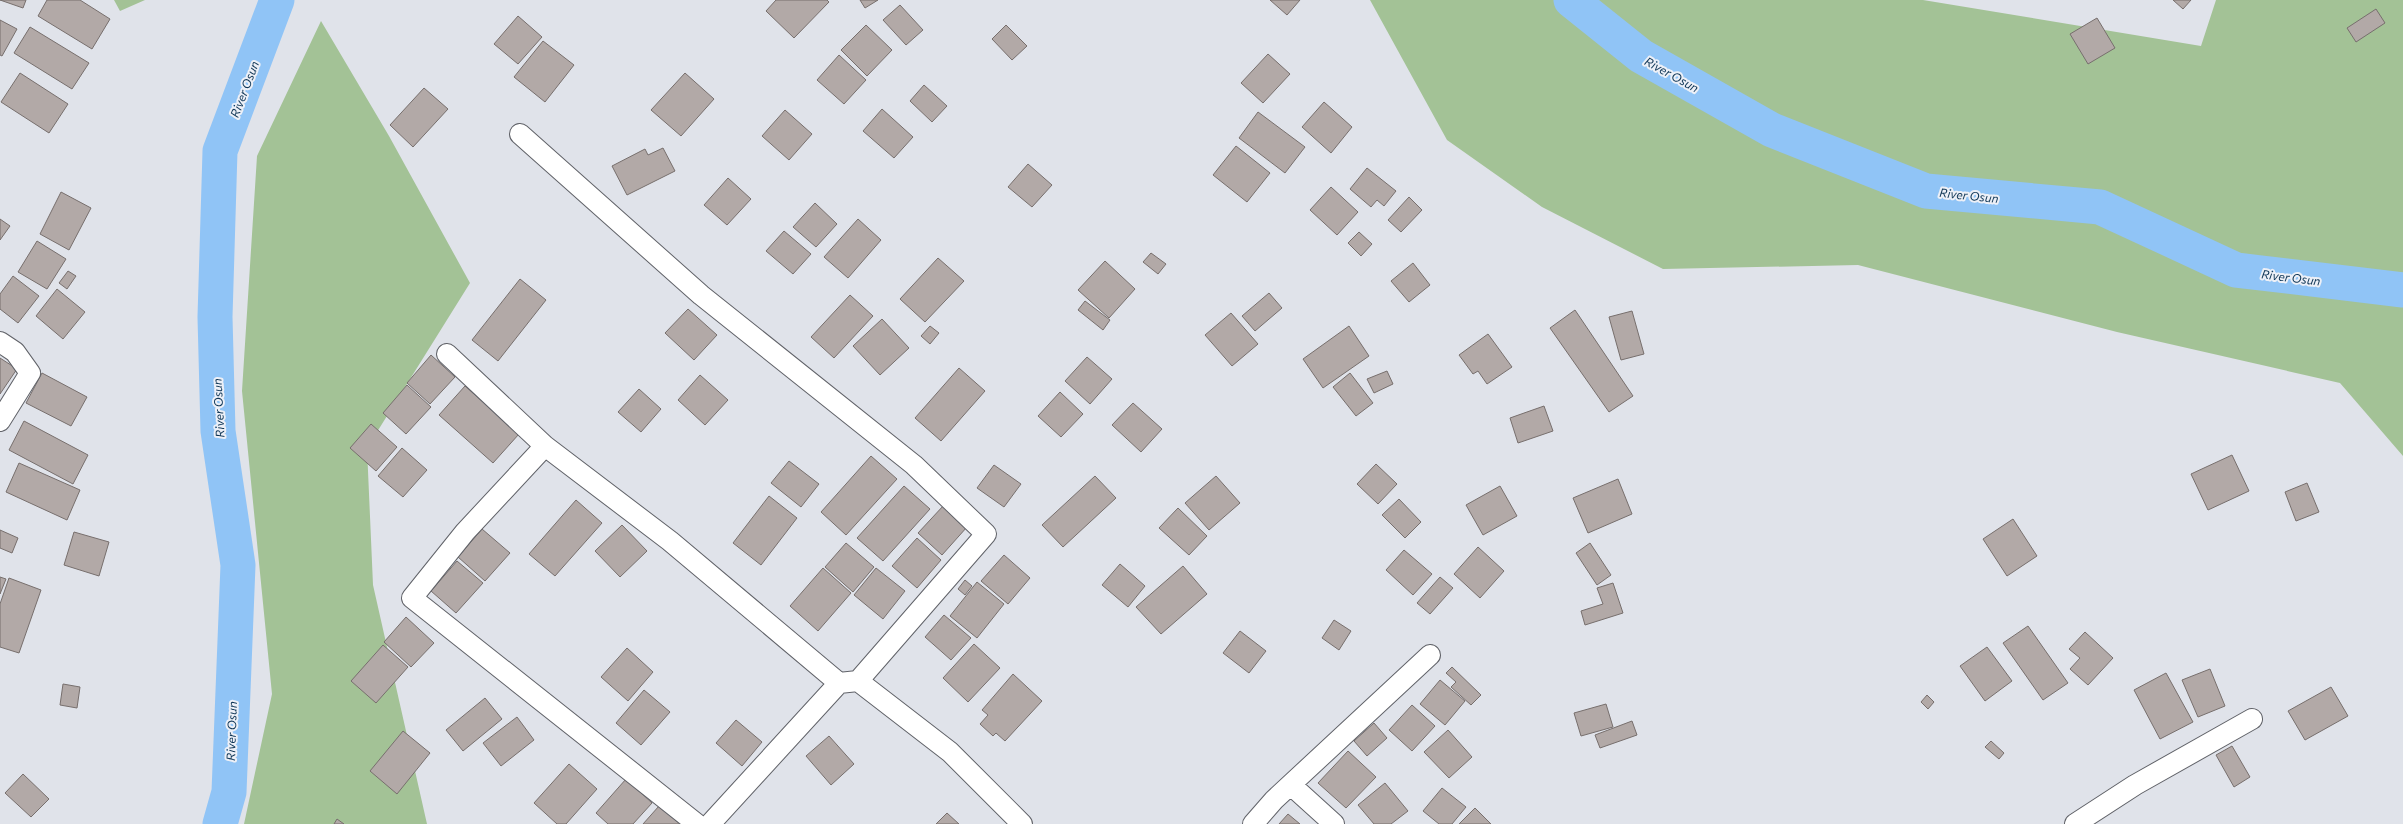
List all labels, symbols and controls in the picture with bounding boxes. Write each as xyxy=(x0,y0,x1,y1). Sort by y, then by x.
water label: River Osun xyxy=(1643,53,1701,95)
water label: River Osun xyxy=(227,59,261,119)
water label: River Osun xyxy=(1939,185,1999,205)
water label: River Osun xyxy=(2261,266,2321,288)
water label: River Osun xyxy=(209,378,227,438)
water label: River Osun xyxy=(223,701,239,761)

